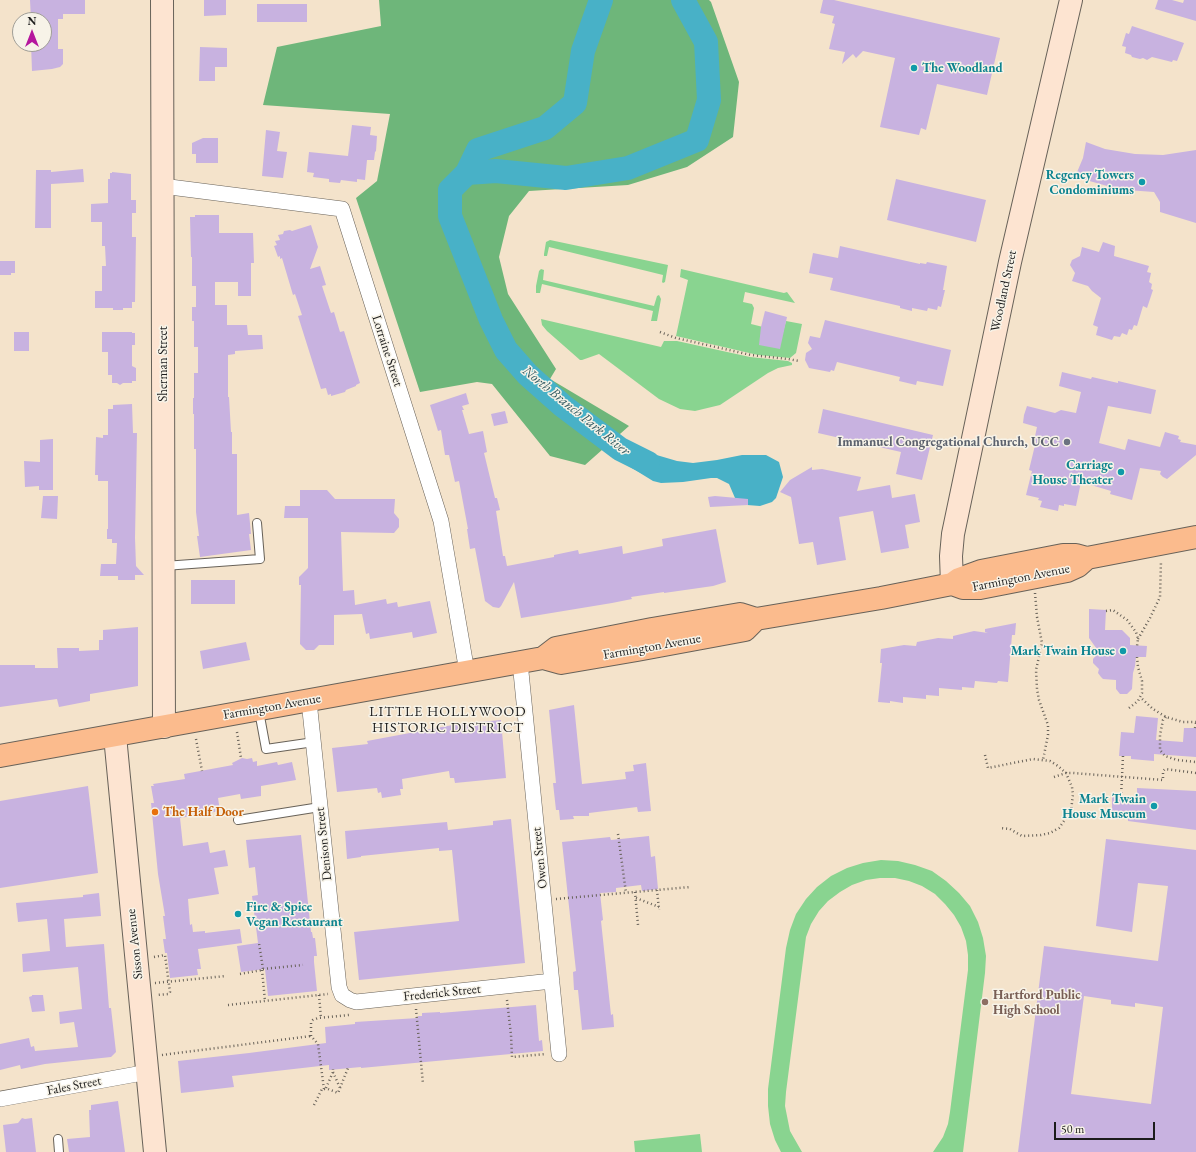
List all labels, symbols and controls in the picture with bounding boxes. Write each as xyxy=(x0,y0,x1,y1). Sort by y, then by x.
north arrow xyxy=(12,12,52,52)
text: N xyxy=(28,14,36,28)
place label: The Woodland xyxy=(922,60,1003,76)
marker: The Woodland xyxy=(909,63,919,73)
place label: Regency Towers Condominiums xyxy=(1046,167,1134,198)
marker: Regency Towers Condominiums xyxy=(1137,177,1147,187)
street label: Woodland Street xyxy=(988,249,1020,333)
street label: Lorraine Street xyxy=(368,313,406,389)
street label: Sherman Street xyxy=(155,326,171,402)
water label: North Branch Park River xyxy=(519,363,633,459)
place label: Immanuel Congregational Church, UCC xyxy=(838,434,1059,450)
marker: Immanuel Congregational Church, UCC xyxy=(1062,437,1072,447)
place label: Carriage House Theater xyxy=(1033,457,1113,488)
marker: Carriage House Theater xyxy=(1116,467,1126,477)
street label: Farmington Avenue xyxy=(971,561,1071,595)
street label: Farmington Avenue xyxy=(602,631,702,663)
place label: Mark Twain House xyxy=(1011,643,1115,659)
marker: Mark Twain House xyxy=(1118,646,1128,656)
street label: Farmington Avenue xyxy=(222,691,322,723)
district label: LITTLE HOLLYWOOD HISTORIC DISTRICT xyxy=(369,704,527,736)
place label: Mark Twain House Museum xyxy=(1062,791,1146,822)
marker: Mark Twain House Museum xyxy=(1149,801,1159,811)
place label: The Half Door xyxy=(163,804,244,820)
marker: The Half Door xyxy=(150,807,160,817)
street label: Denison Street xyxy=(312,807,336,881)
street label: Owen Street xyxy=(529,827,551,889)
place label: Fire & Spice Vegan Restaurant xyxy=(246,899,343,930)
street label: Sisson Avenue xyxy=(124,908,146,980)
marker: Fire & Spice Vegan Restaurant xyxy=(233,909,243,919)
street label: Frederick Street xyxy=(403,981,481,1005)
place label: Hartford Public High School xyxy=(993,987,1081,1018)
marker: Hartford Public High School xyxy=(980,997,990,1007)
street label: Fales Street xyxy=(46,1073,102,1099)
scale bar xyxy=(1056,1114,1157,1140)
text: 50 m xyxy=(1061,1121,1084,1137)

